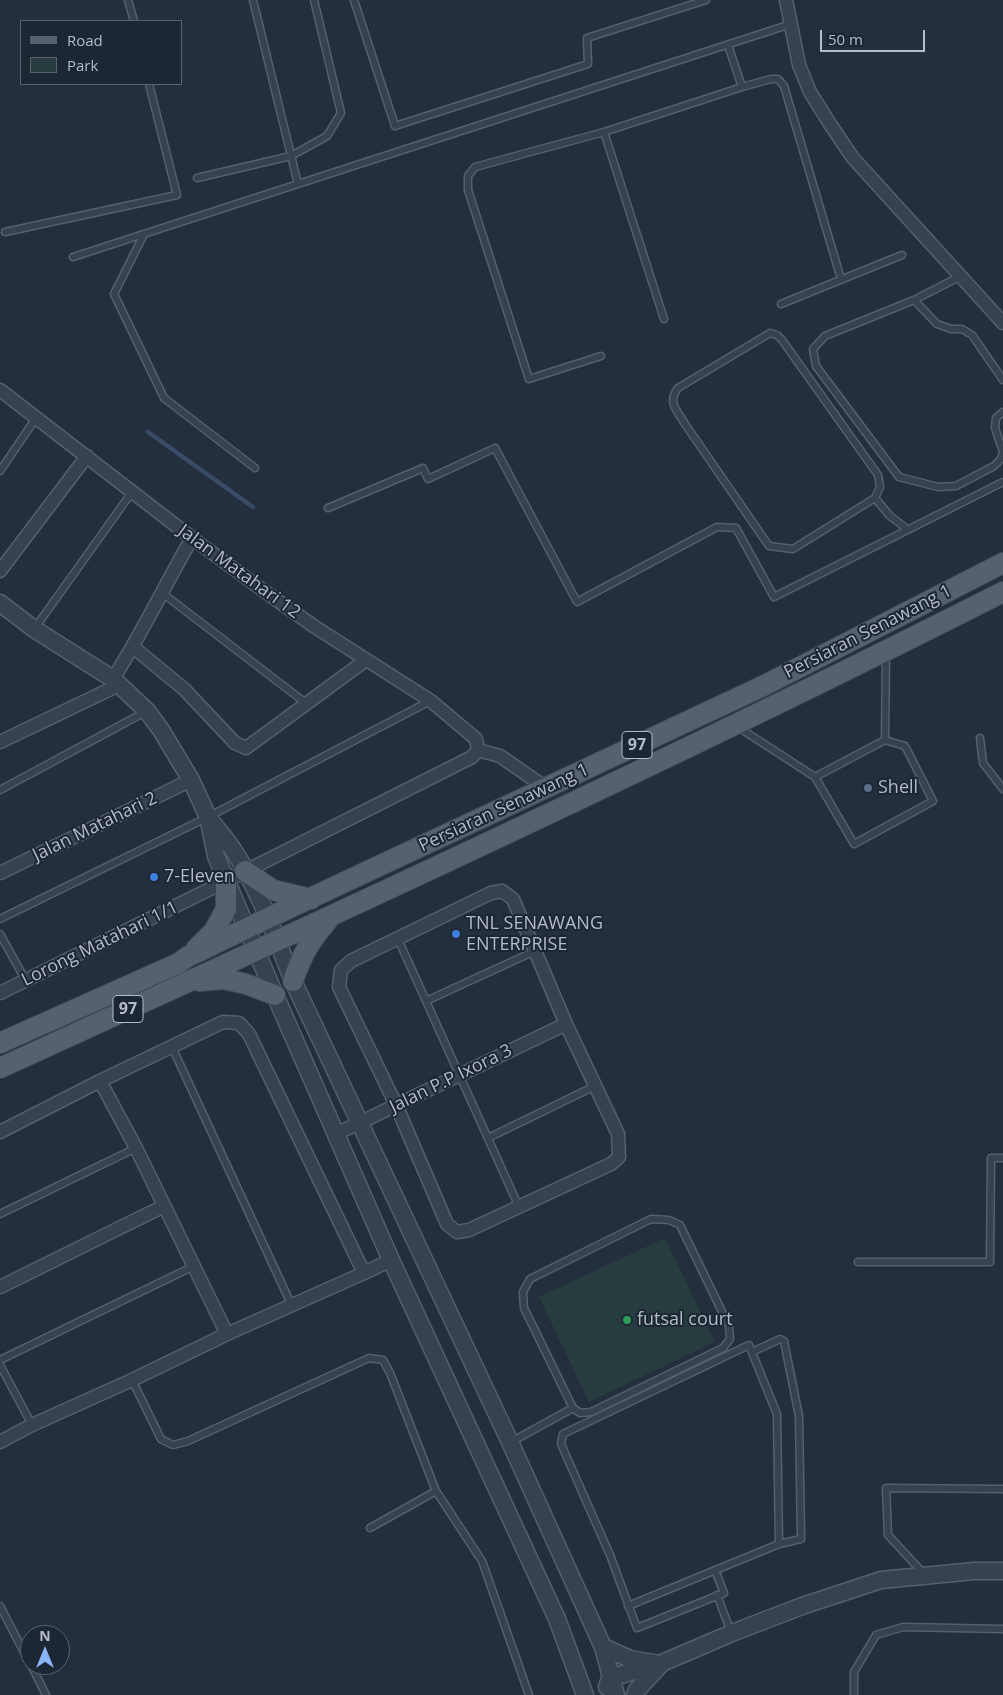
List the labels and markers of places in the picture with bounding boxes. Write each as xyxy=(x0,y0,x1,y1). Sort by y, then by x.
place label: Shell xyxy=(878,777,918,799)
marker: Shell xyxy=(862,782,874,794)
place label: 7-Eleven xyxy=(164,866,235,888)
marker: 7-Eleven xyxy=(148,871,160,883)
place label: TNL SENAWANG ENTERPRISE xyxy=(466,913,603,956)
marker: TNL SENAWANG ENTERPRISE xyxy=(450,928,462,940)
place label: futsal court xyxy=(637,1309,733,1331)
marker: futsal court xyxy=(621,1314,633,1326)

